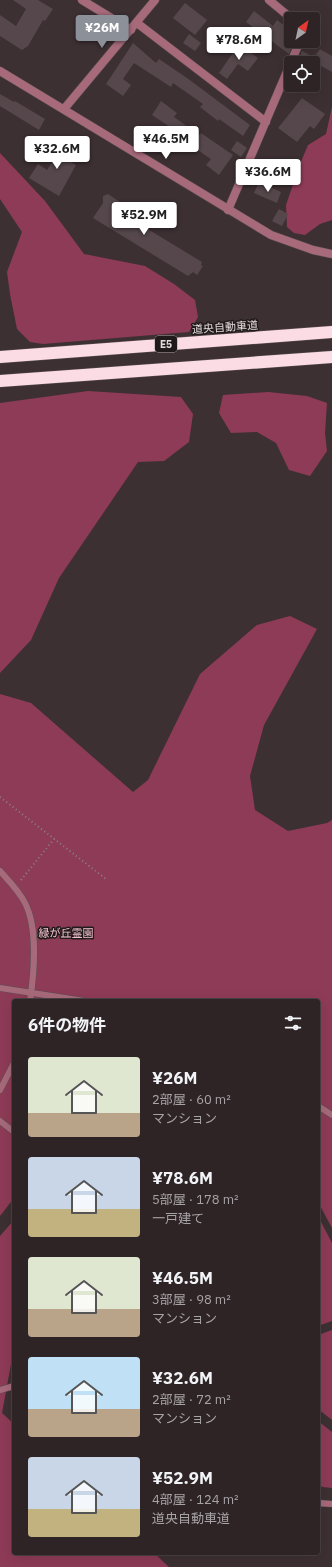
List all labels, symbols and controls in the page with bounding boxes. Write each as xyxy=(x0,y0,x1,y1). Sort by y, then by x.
north arrow xyxy=(284,12,320,48)
map controls xyxy=(284,12,320,92)
pin: ¥26M xyxy=(78,15,126,49)
text: ¥26M xyxy=(85,19,119,36)
pin: ¥78.6M xyxy=(206,27,272,61)
text: ¥78.6M xyxy=(216,31,262,48)
button: locate xyxy=(284,56,320,92)
pin: ¥46.5M xyxy=(133,126,199,160)
text: ¥46.5M xyxy=(143,130,189,147)
pin: ¥32.6M xyxy=(24,136,90,170)
text: ¥32.6M xyxy=(34,140,80,157)
pin: ¥36.6M xyxy=(235,159,301,193)
text: ¥36.6M xyxy=(245,163,291,180)
pin: ¥52.9M xyxy=(111,202,177,236)
text: ¥52.9M xyxy=(121,206,167,223)
street label: 道央自動車道 xyxy=(192,318,258,336)
road number: E5 xyxy=(155,336,177,352)
park label: 緑が丘霊園 xyxy=(39,926,94,940)
icon: filters xyxy=(282,1012,304,1034)
text: 6件の物件 xyxy=(28,1014,106,1036)
text: ¥26M xyxy=(152,1067,197,1089)
icon: home xyxy=(60,1073,108,1121)
text: 2部屋 · 60 m² xyxy=(152,1091,231,1108)
text: マンション xyxy=(152,1110,217,1127)
text: ¥78.6M xyxy=(152,1167,213,1189)
icon: home xyxy=(60,1173,108,1221)
text: 5部屋 · 178 m² xyxy=(152,1191,239,1208)
text: 一戸建て xyxy=(152,1210,204,1227)
text: ¥46.5M xyxy=(152,1267,213,1289)
icon: home xyxy=(60,1273,108,1321)
text: 3部屋 · 98 m² xyxy=(152,1291,231,1308)
text: マンション xyxy=(152,1310,217,1327)
text: ¥32.6M xyxy=(152,1367,213,1389)
icon: home xyxy=(60,1373,108,1421)
text: 2部屋 · 72 m² xyxy=(152,1391,231,1408)
text: マンション xyxy=(152,1410,217,1427)
text: ¥52.9M xyxy=(152,1467,213,1489)
icon: home xyxy=(60,1473,108,1521)
text: 4部屋 · 124 m² xyxy=(152,1491,239,1508)
text: 道央自動車道 xyxy=(152,1510,230,1527)

